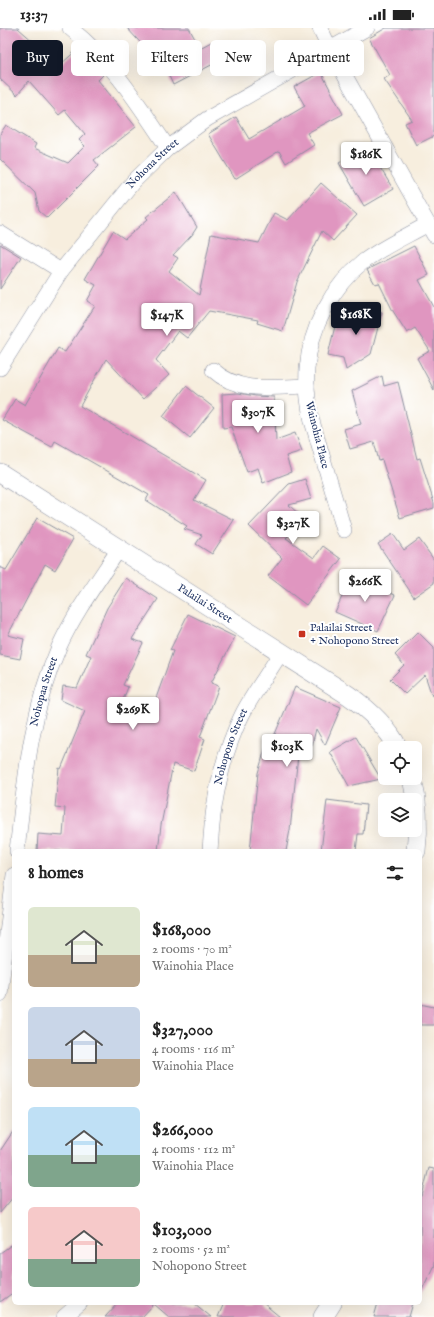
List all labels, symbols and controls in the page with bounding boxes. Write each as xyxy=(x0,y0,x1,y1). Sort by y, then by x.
text: 13:37 xyxy=(20,5,48,24)
chip: Buy xyxy=(12,40,63,76)
chip: Rent xyxy=(71,40,129,76)
chip: Filters xyxy=(137,40,202,76)
chip: New xyxy=(210,40,266,76)
chip: Apartment xyxy=(274,40,364,76)
street label: Nohona Street xyxy=(123,135,182,192)
pin: $186K xyxy=(338,142,394,176)
text: $186K xyxy=(350,146,382,163)
pin: $168K xyxy=(328,302,384,336)
pin: $147K xyxy=(139,303,195,337)
text: $168K xyxy=(340,306,372,323)
text: $147K xyxy=(150,307,184,324)
pin: $307K xyxy=(230,400,286,434)
street label: Wainohia Place xyxy=(302,400,332,470)
text: $307K xyxy=(241,404,275,421)
pin: $327K xyxy=(265,511,321,545)
text: $327K xyxy=(276,515,310,532)
pin: $266K xyxy=(337,569,393,603)
text: $266K xyxy=(348,573,382,590)
street label: Palailai Street xyxy=(175,581,235,626)
place label: Palailai Street + Nohopono Street xyxy=(310,621,399,648)
marker: Palailai Street + Nohopono Street xyxy=(297,629,307,639)
street label: Nohopaa Street xyxy=(27,655,61,728)
pin: $269K xyxy=(105,697,161,731)
text: $269K xyxy=(116,701,150,718)
street label: Nohopono Street xyxy=(211,706,251,786)
pin: $103K xyxy=(259,734,315,768)
text: $103K xyxy=(271,738,303,755)
map controls xyxy=(378,741,422,837)
button: locate xyxy=(378,741,422,785)
button: layers xyxy=(378,793,422,837)
icon: filters xyxy=(384,862,406,884)
text: 8 homes xyxy=(28,863,83,884)
text: $168,000 xyxy=(152,920,211,941)
icon: home xyxy=(60,923,108,971)
text: 2 rooms · 70 m² xyxy=(152,941,232,958)
text: Wainohia Place xyxy=(152,958,234,975)
text: $327,000 xyxy=(152,1020,213,1041)
icon: home xyxy=(60,1023,108,1071)
text: 4 rooms · 116 m² xyxy=(152,1041,235,1058)
text: Wainohia Place xyxy=(152,1058,234,1075)
text: $266,000 xyxy=(152,1120,213,1141)
icon: home xyxy=(60,1123,108,1171)
text: 4 rooms · 112 m² xyxy=(152,1141,235,1158)
text: Wainohia Place xyxy=(152,1158,234,1175)
text: $103,000 xyxy=(152,1220,212,1241)
icon: home xyxy=(60,1223,108,1271)
text: 2 rooms · 52 m² xyxy=(152,1241,230,1258)
text: Nohopono Street xyxy=(152,1258,247,1275)

